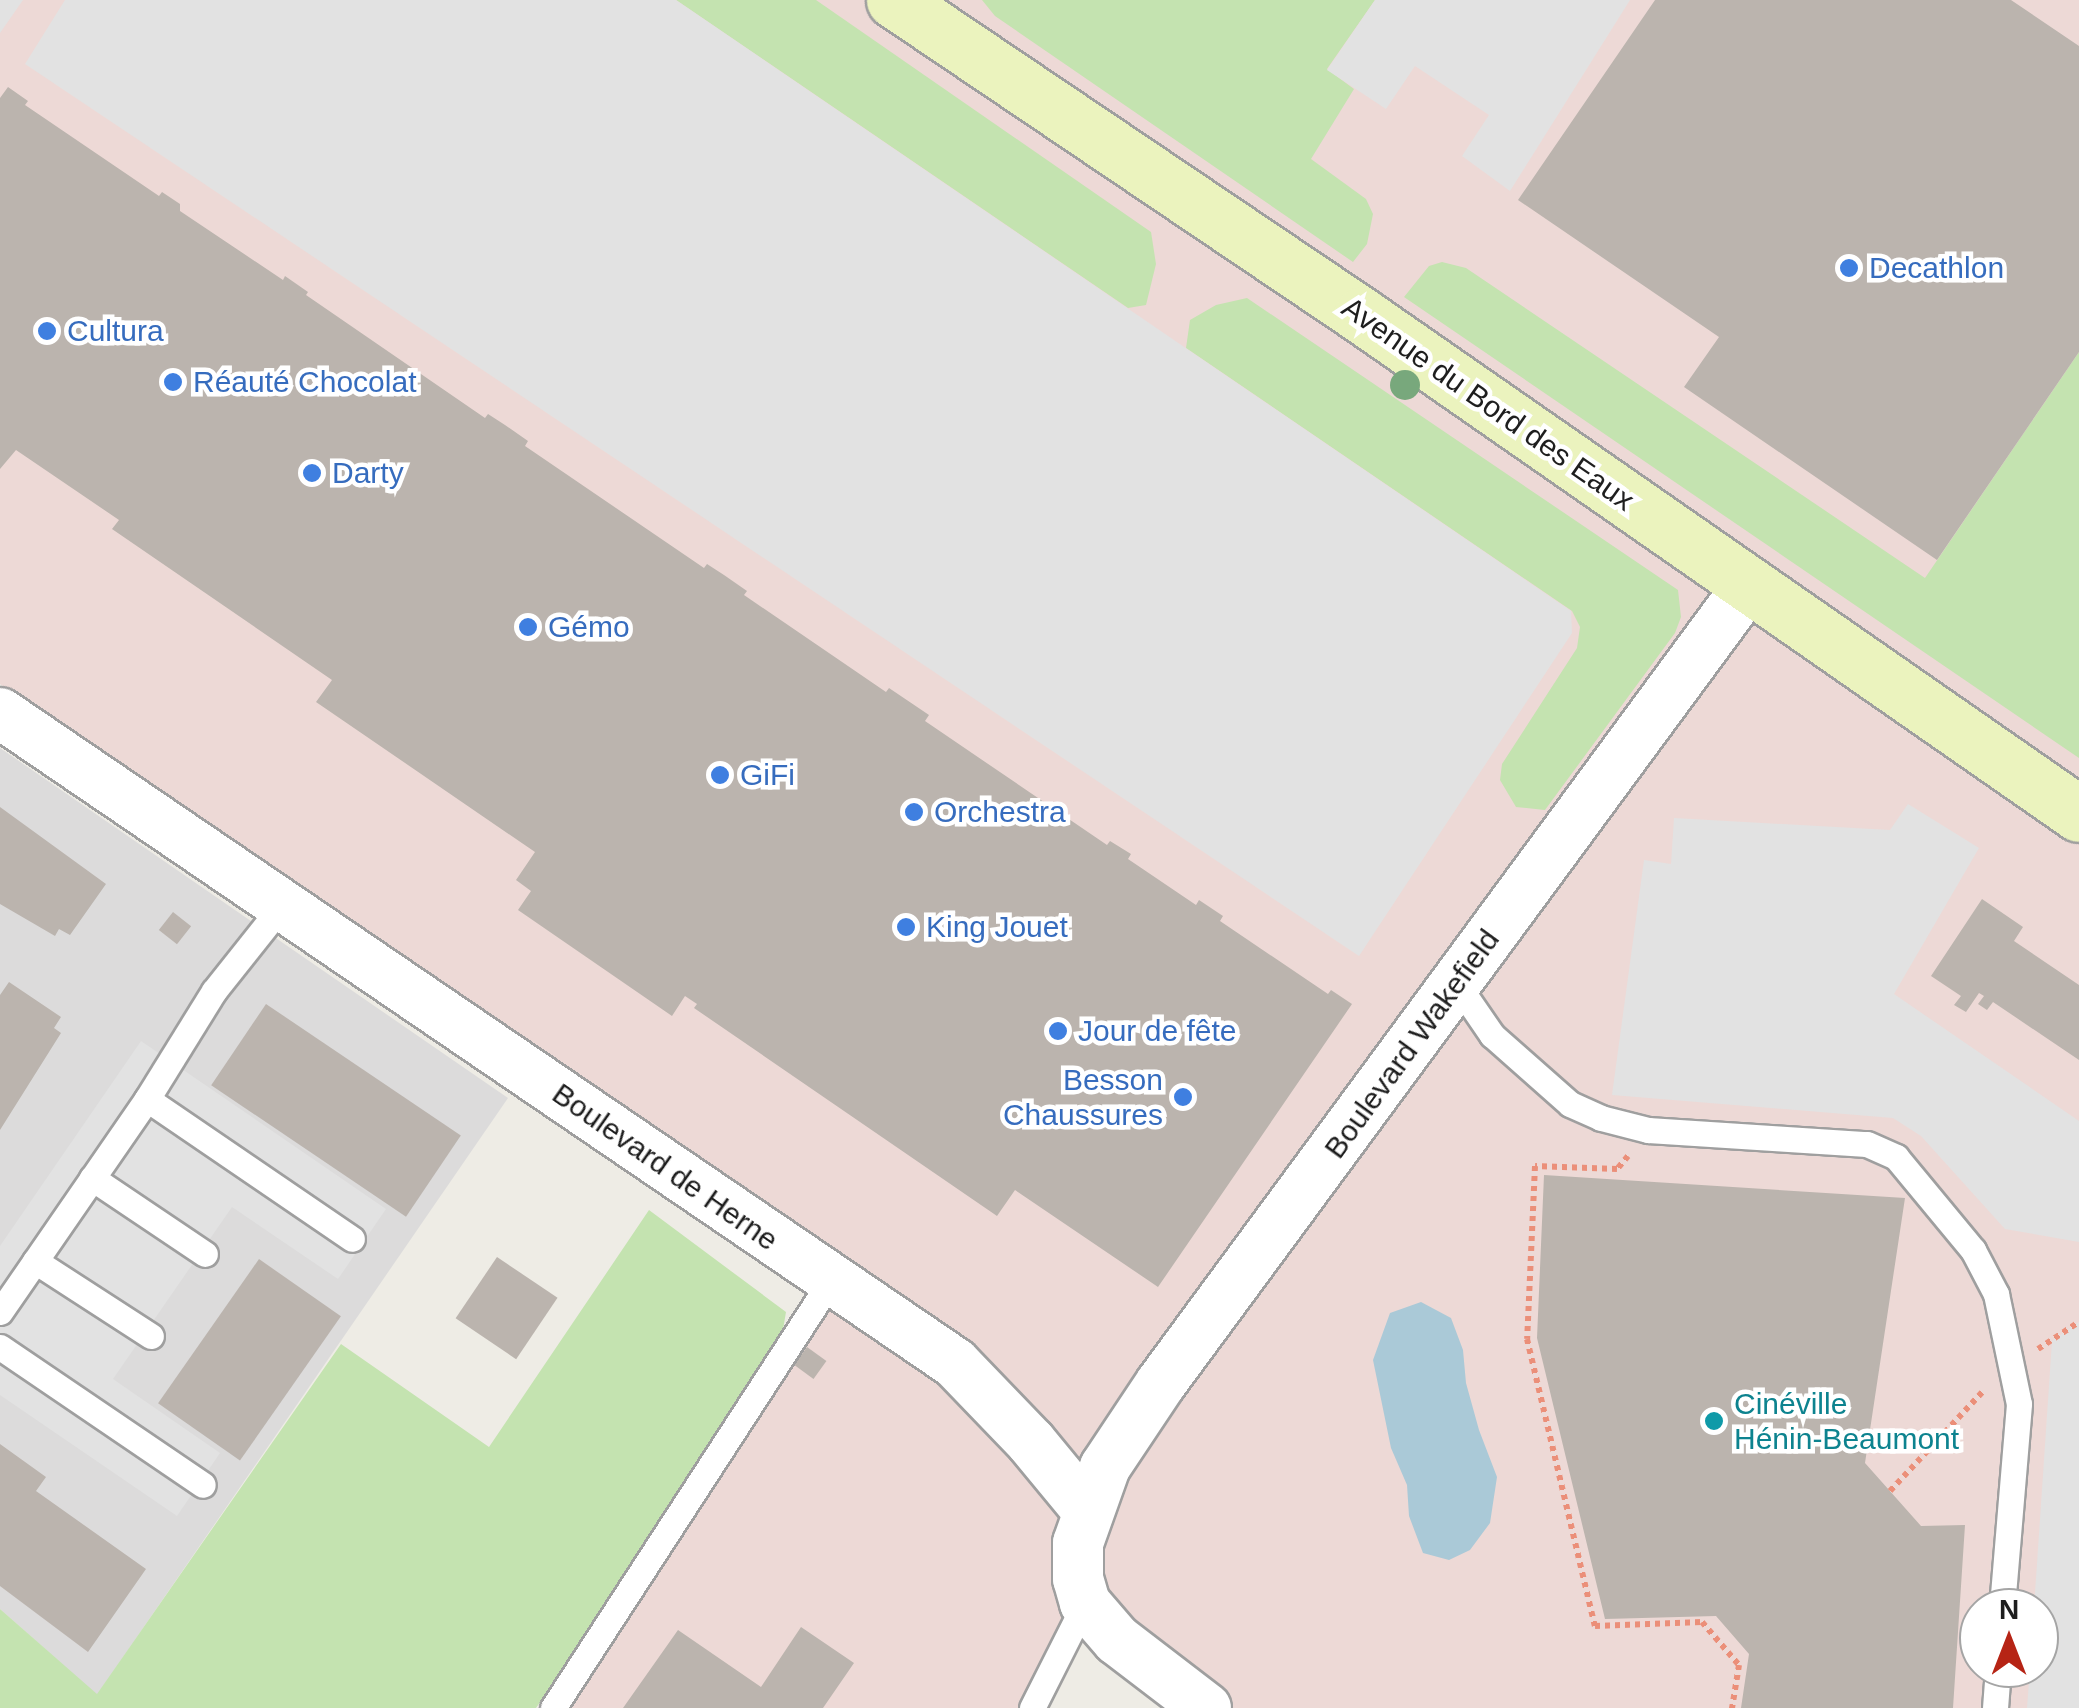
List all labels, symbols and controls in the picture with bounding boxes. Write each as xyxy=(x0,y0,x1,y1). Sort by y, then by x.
place label: Decathlon xyxy=(1869,250,2004,286)
marker: Decathlon xyxy=(1838,257,1860,279)
street label: Avenue du Bord des Eaux xyxy=(1335,289,1641,519)
place label: Cultura xyxy=(67,313,164,349)
marker: Cultura xyxy=(36,320,58,342)
place label: Réauté Chocolat xyxy=(193,364,416,400)
marker: Réauté Chocolat xyxy=(162,371,184,393)
place label: Darty xyxy=(332,455,404,491)
marker: Darty xyxy=(301,462,323,484)
place label: Gémo xyxy=(548,609,630,645)
marker: Gémo xyxy=(517,616,539,638)
place label: GiFi xyxy=(740,757,795,793)
marker: GiFi xyxy=(709,764,731,786)
place label: Orchestra xyxy=(934,794,1066,830)
marker: Orchestra xyxy=(903,801,925,823)
place label: King Jouet xyxy=(926,909,1068,945)
marker: King Jouet xyxy=(895,916,917,938)
street label: Boulevard Wakefield xyxy=(1317,923,1507,1165)
place label: Jour de fête xyxy=(1078,1013,1236,1049)
marker: Jour de fête xyxy=(1047,1020,1069,1042)
place label: Besson Chaussures xyxy=(1003,1062,1163,1132)
street label: Boulevard de Herne xyxy=(545,1076,785,1258)
marker: Besson Chaussures xyxy=(1172,1086,1194,1108)
place label: Cinéville Hénin-Beaumont xyxy=(1734,1386,1959,1456)
marker: Cinéville Hénin-Beaumont xyxy=(1703,1410,1725,1432)
north arrow xyxy=(1959,1588,2059,1688)
text: N xyxy=(1999,1594,2019,1625)

